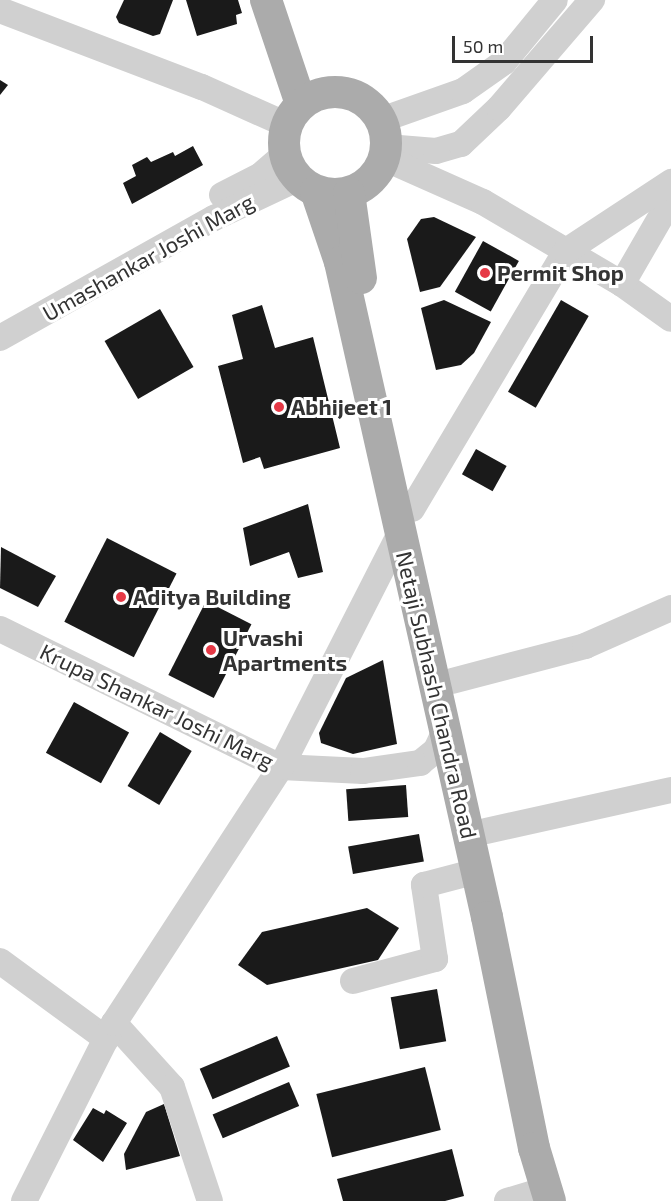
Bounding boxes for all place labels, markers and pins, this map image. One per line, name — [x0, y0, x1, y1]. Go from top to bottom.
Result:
place label: Permit Shop — [497, 260, 624, 286]
marker: Permit Shop — [478, 266, 492, 280]
place label: Abhijeet 1 — [291, 394, 392, 420]
marker: Abhijeet 1 — [272, 400, 286, 414]
place label: Aditya Building — [133, 584, 291, 610]
marker: Aditya Building — [114, 590, 128, 604]
place label: Urvashi Apartments — [223, 624, 347, 676]
marker: Urvashi Apartments — [204, 643, 218, 657]

